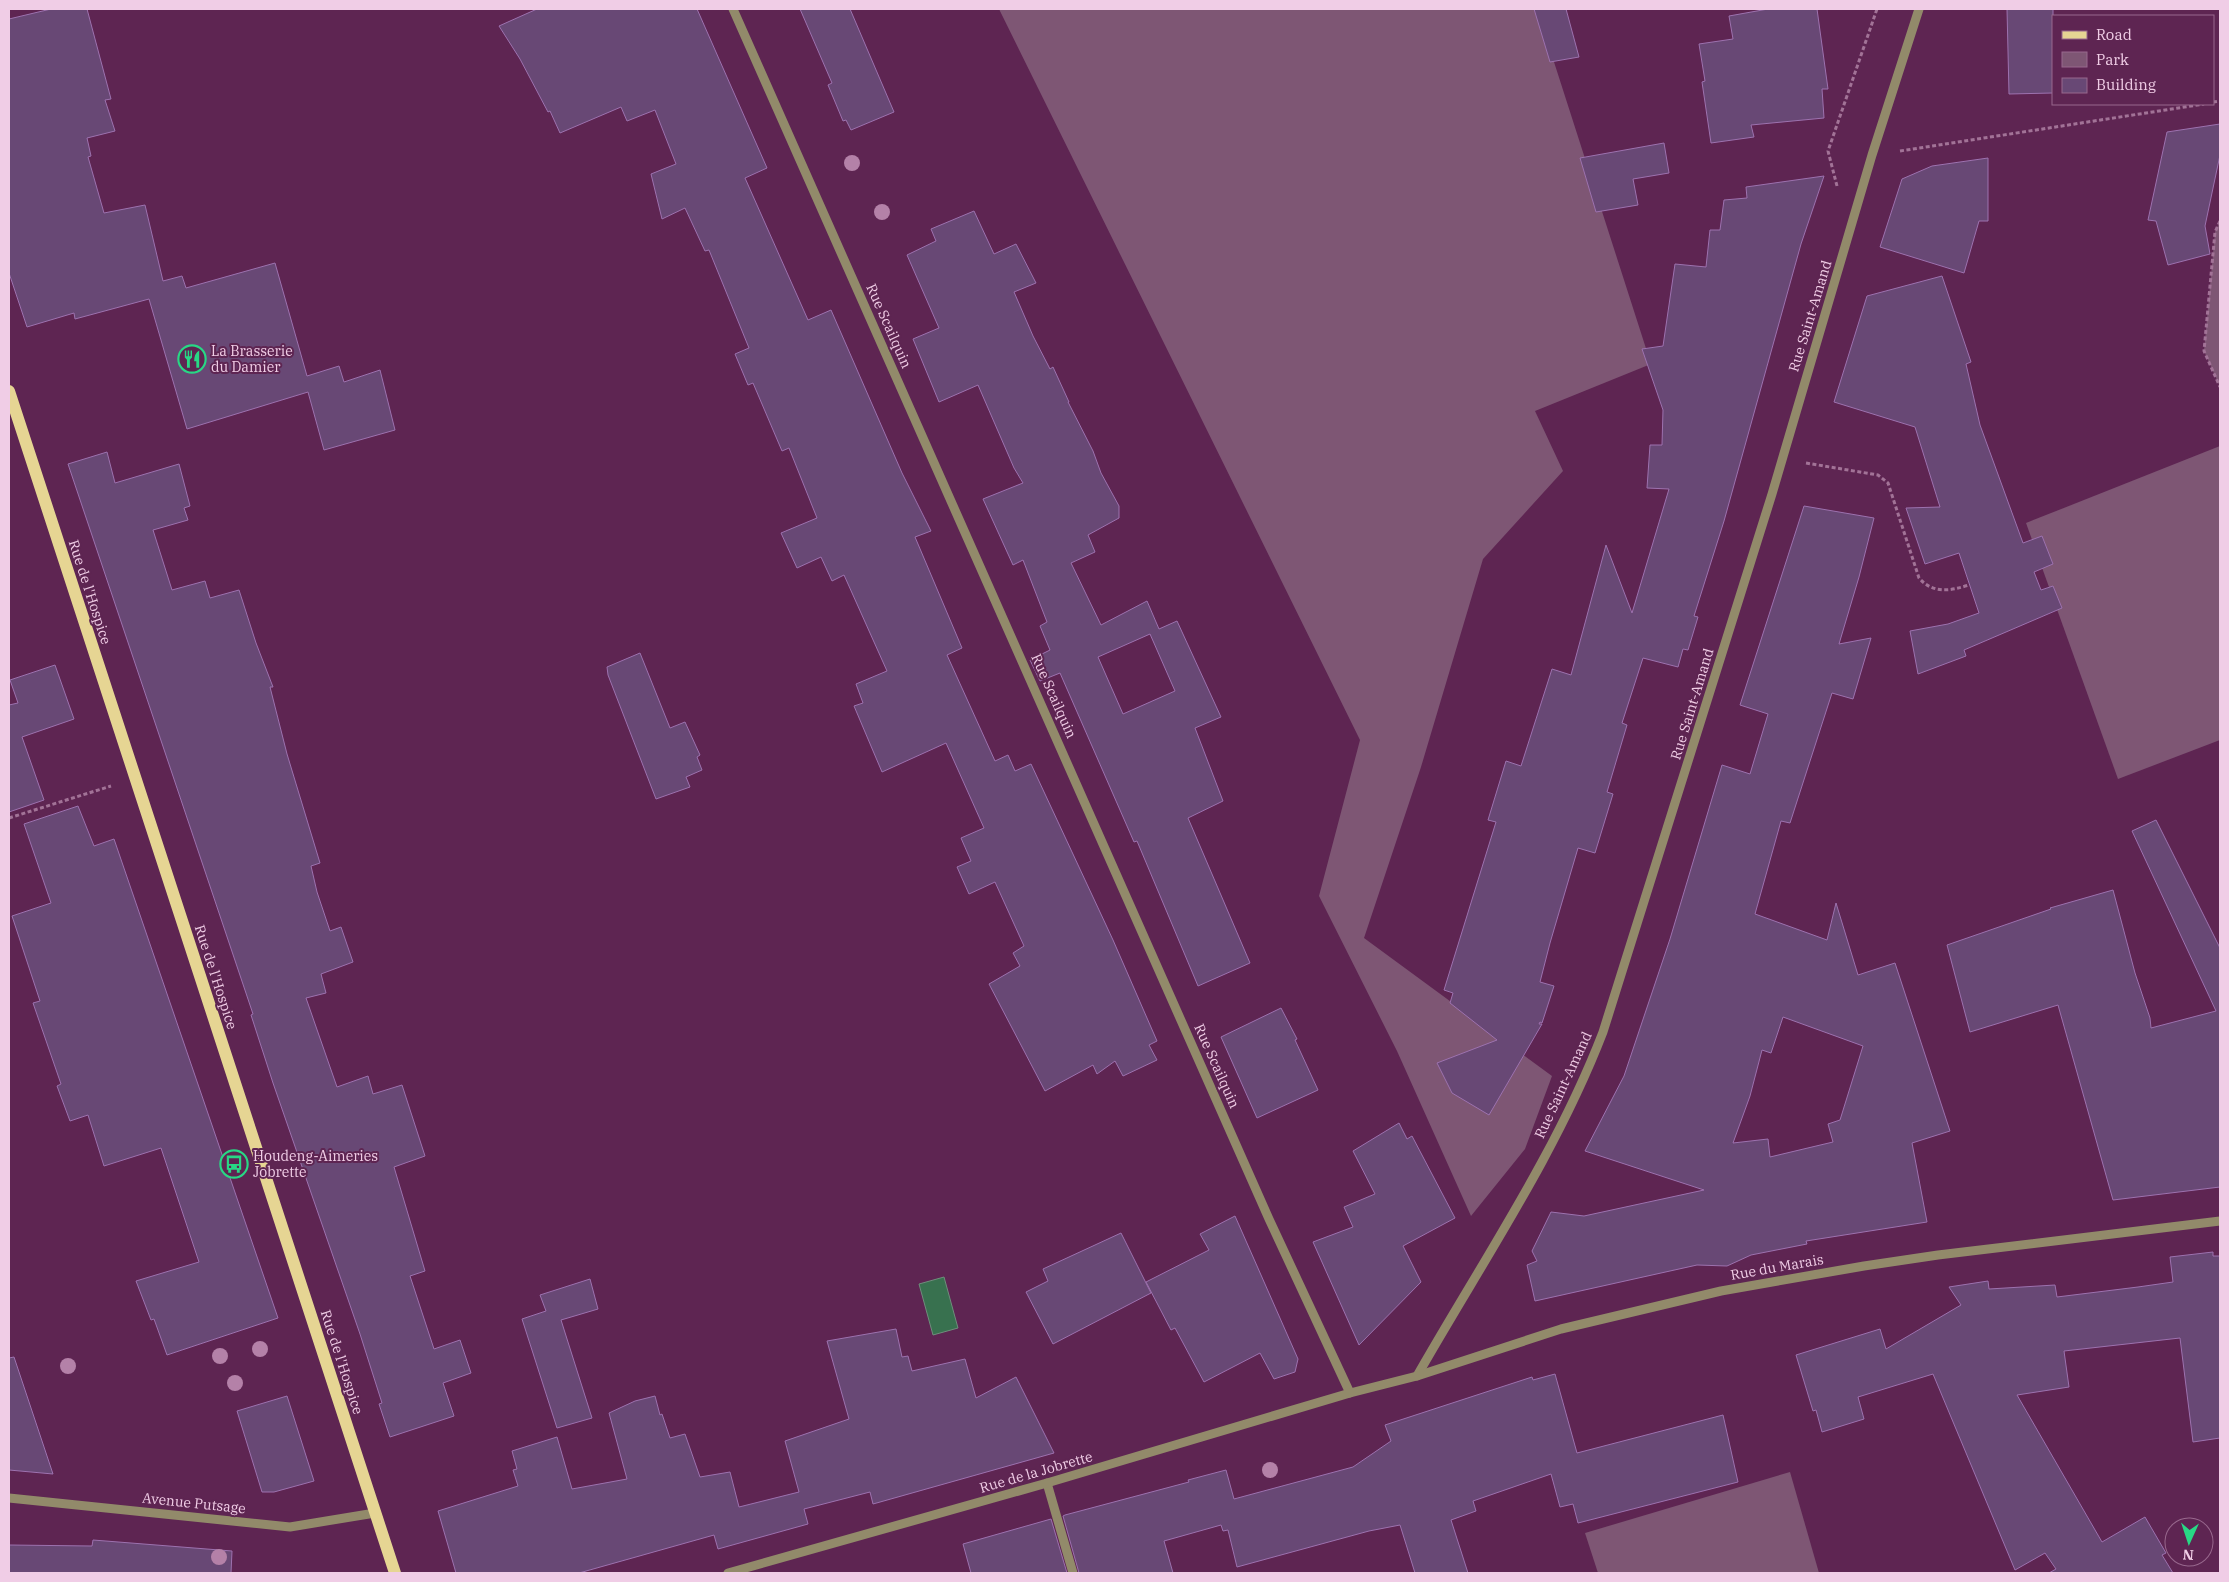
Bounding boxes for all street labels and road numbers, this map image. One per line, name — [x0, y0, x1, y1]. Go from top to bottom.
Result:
street label: Rue Saint-Amand — [1784, 258, 1836, 374]
street label: Rue Scailquin — [862, 281, 916, 371]
street label: Rue de l'Hospice — [65, 537, 115, 647]
street label: Rue Saint-Amand — [1666, 646, 1718, 762]
street label: Rue Scailquin — [1027, 651, 1081, 741]
street label: Rue de l'Hospice — [191, 922, 241, 1032]
street label: Rue Scailquin — [1190, 1021, 1244, 1111]
street label: Rue Saint-Amand — [1530, 1028, 1596, 1141]
street label: Rue du Marais — [1729, 1250, 1825, 1284]
street label: Rue de l'Hospice — [317, 1307, 367, 1417]
street label: Rue de la Jobrette — [977, 1447, 1095, 1497]
street label: Avenue Putsage — [141, 1489, 247, 1517]

